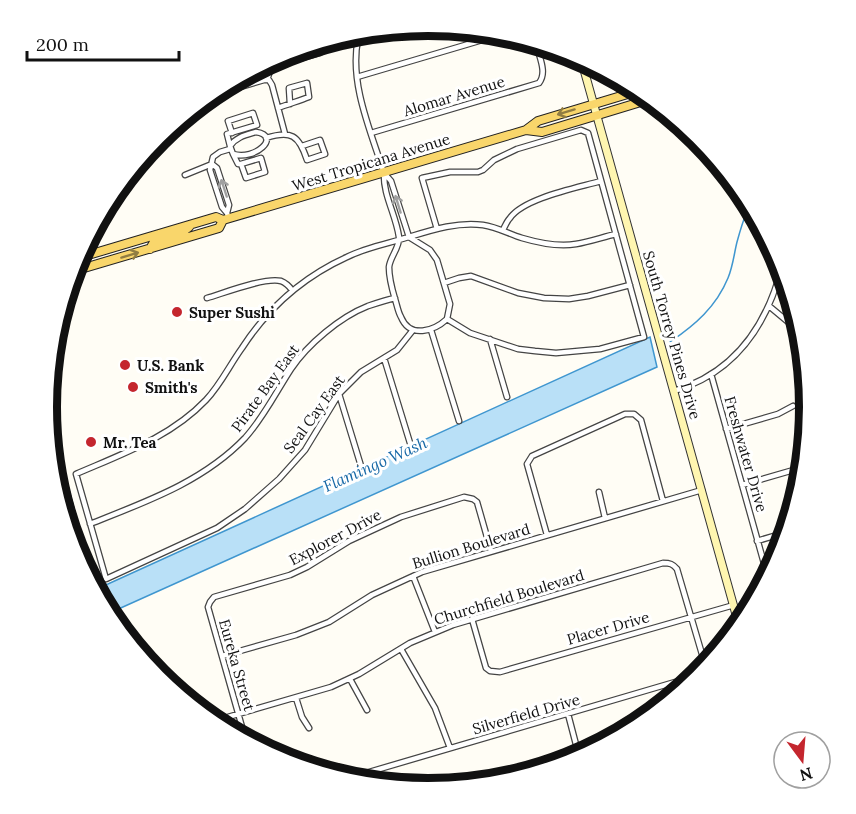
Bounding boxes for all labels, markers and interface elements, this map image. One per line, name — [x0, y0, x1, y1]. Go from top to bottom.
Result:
scale bar — [27, 24, 178, 62]
text: 200 m — [36, 33, 89, 56]
street label: Alomar Avenue — [400, 72, 507, 121]
one-way arrow — [557, 107, 576, 118]
street label: West Tropicana Avenue — [290, 129, 452, 195]
one-way arrow — [217, 179, 228, 198]
one-way arrow — [392, 195, 403, 214]
one-way arrow — [120, 249, 139, 260]
street label: South Torrey Pines Drive — [639, 249, 705, 421]
place label: Super Sushi — [189, 303, 275, 322]
marker: Super Sushi — [170, 305, 184, 319]
street label: Pirate Bay East — [227, 340, 303, 436]
place label: U.S. Bank — [137, 356, 204, 375]
marker: U.S. Bank — [118, 358, 132, 372]
street label: Seal Cay East — [279, 371, 349, 457]
place label: Smith's — [145, 378, 198, 397]
marker: Smith's — [126, 380, 140, 394]
street label: Freshwater Drive — [720, 394, 772, 514]
water label: Flamingo Wash — [320, 432, 430, 496]
place label: Mr. Tea — [103, 433, 156, 452]
marker: Mr. Tea — [84, 435, 98, 449]
street label: Explorer Drive — [286, 505, 384, 569]
street label: Bullion Boulevard — [410, 519, 532, 573]
street label: Churchfield Boulevard — [432, 565, 586, 629]
street label: Placer Drive — [565, 607, 651, 649]
street label: Eureka Street — [215, 617, 259, 713]
street label: Silverfield Drive — [470, 690, 582, 738]
north arrow — [772, 730, 832, 790]
text: N — [797, 763, 815, 786]

